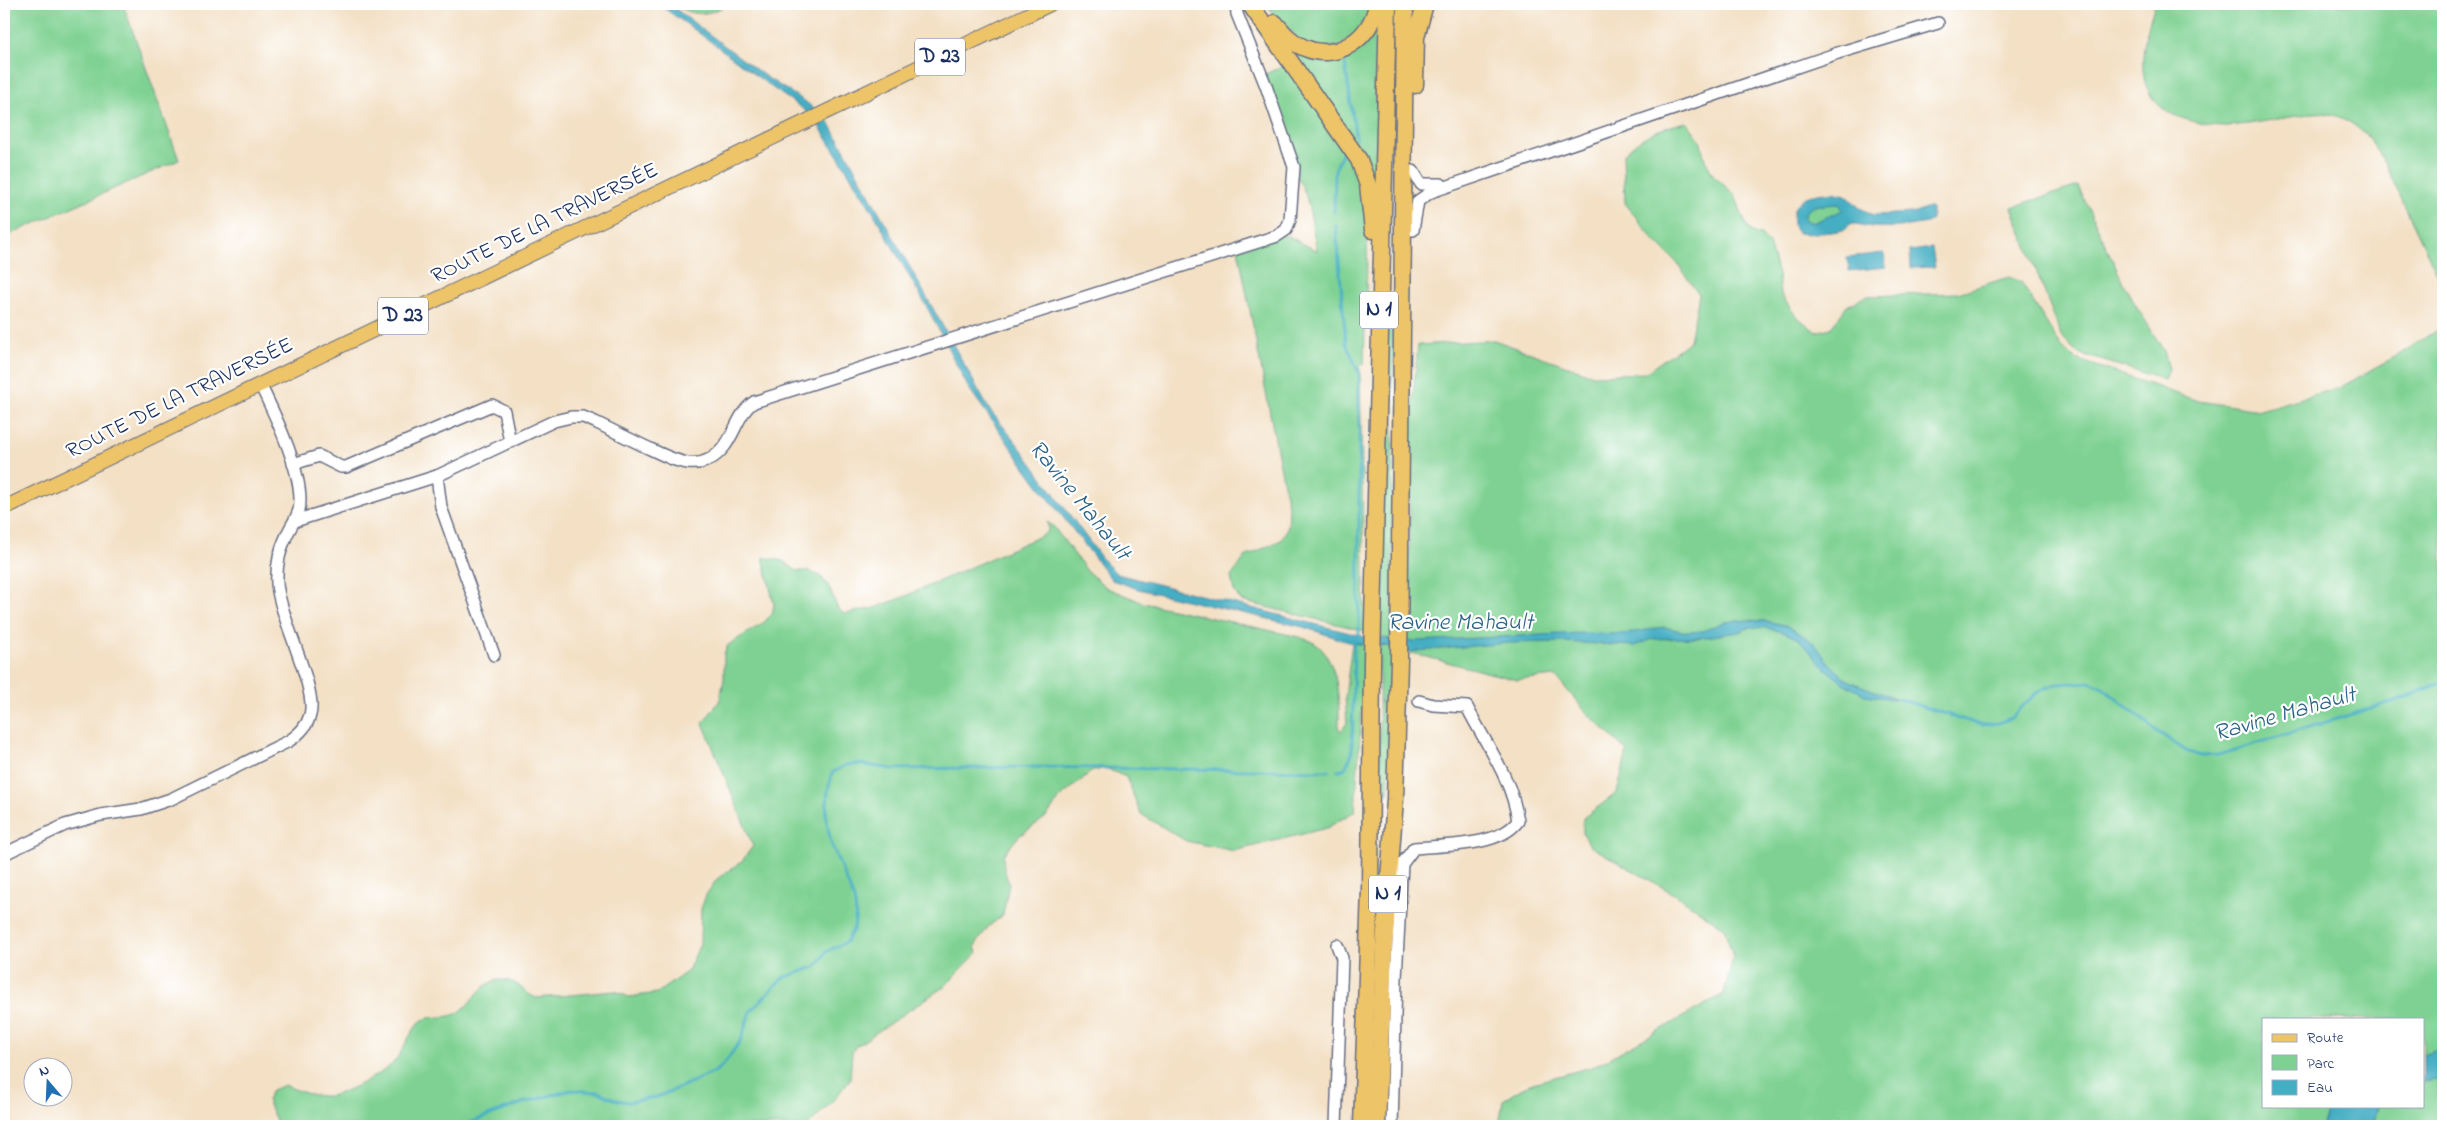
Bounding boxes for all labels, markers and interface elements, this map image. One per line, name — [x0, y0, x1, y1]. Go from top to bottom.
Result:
road number: D 23 — [915, 38, 965, 76]
street label: ROUTE DE LA TRAVERSÉE — [426, 155, 664, 293]
road number: N 1 — [1360, 292, 1398, 328]
road number: D 23 — [378, 298, 428, 334]
street label: ROUTE DE LA TRAVERSÉE — [61, 330, 299, 468]
water label: Ravine Mahault — [1019, 433, 1140, 570]
water label: Ravine Mahault — [1387, 606, 1535, 641]
water label: Ravine Mahault — [2210, 678, 2362, 752]
road number: N 1 — [1369, 876, 1407, 912]
legend — [2262, 1018, 2424, 1108]
text: Route — [2307, 1027, 2344, 1049]
text: Parc — [2307, 1053, 2335, 1075]
north arrow — [22, 1058, 72, 1108]
text: N — [36, 1060, 52, 1083]
text: Eau — [2307, 1077, 2333, 1099]

